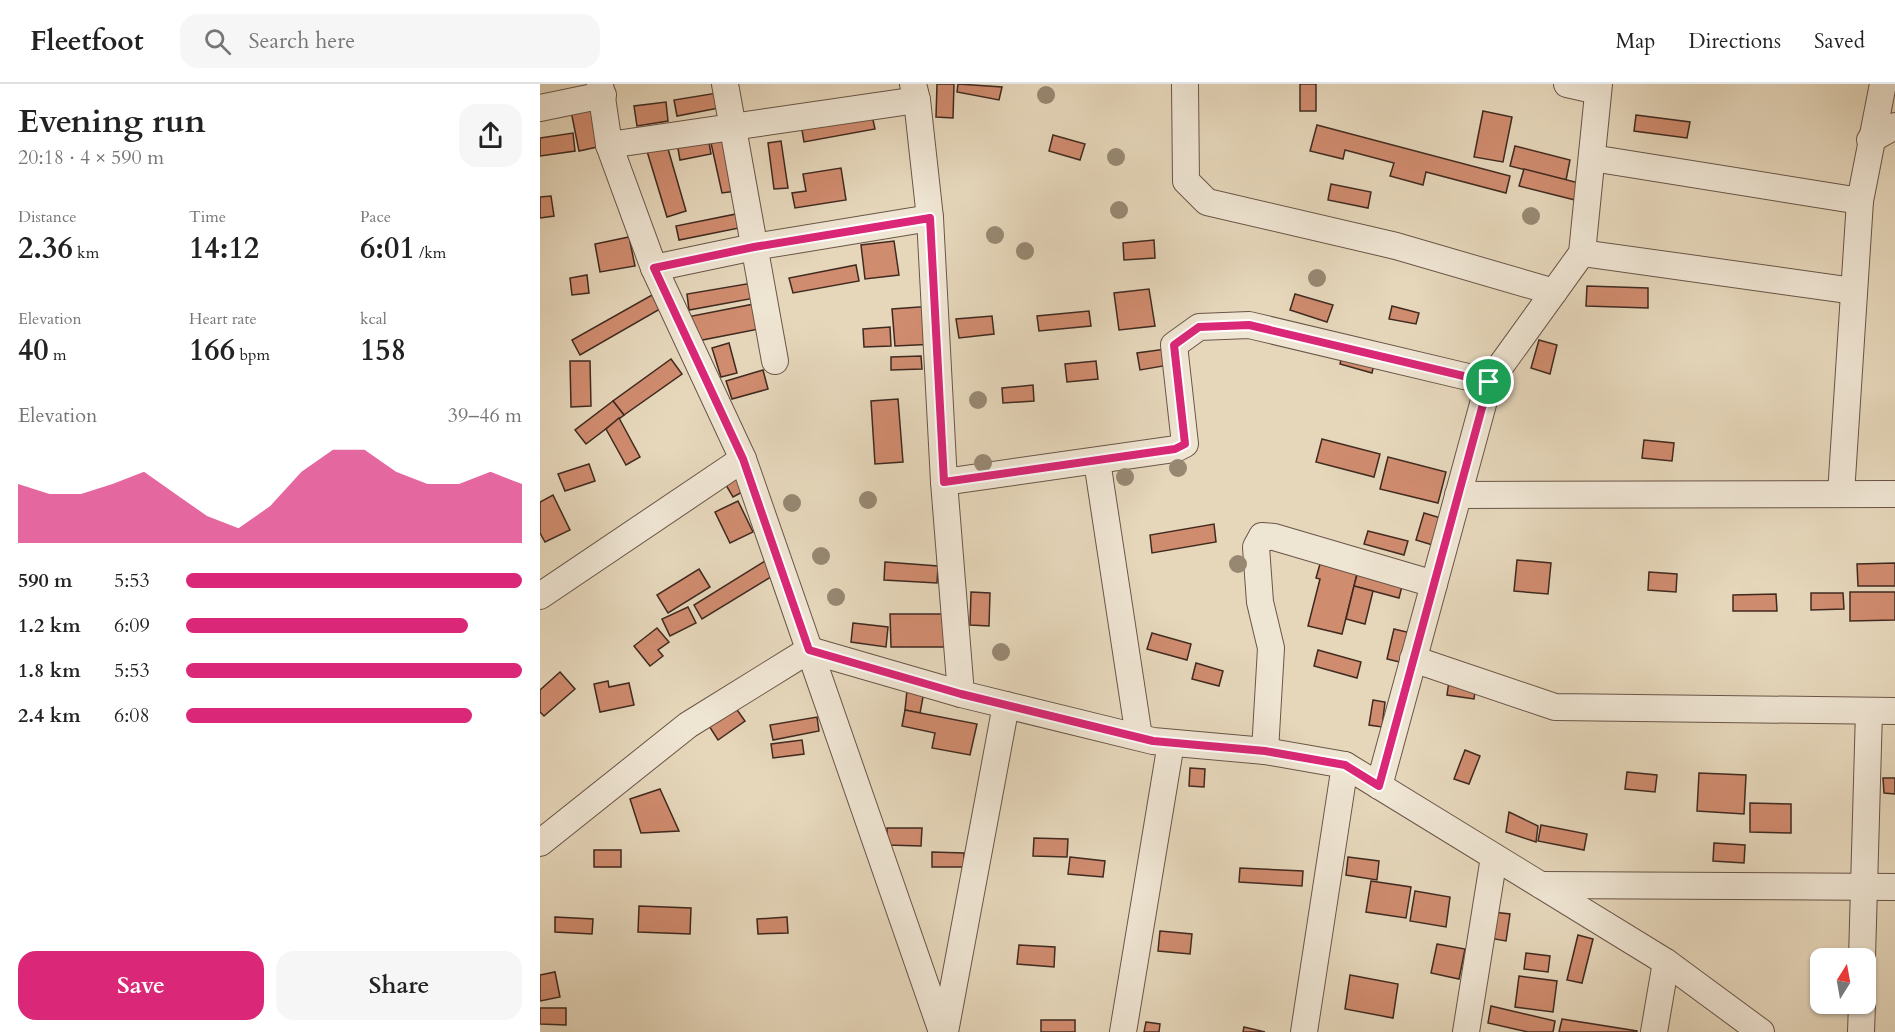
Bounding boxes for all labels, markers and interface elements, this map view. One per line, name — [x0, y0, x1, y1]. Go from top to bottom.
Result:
search box — [180, 14, 600, 68]
text: Fleetfoot — [30, 22, 144, 60]
icon: search — [201, 25, 234, 58]
text: Search here — [249, 26, 355, 56]
text: Map — [1615, 27, 1655, 56]
text: Directions — [1688, 27, 1781, 56]
text: Saved — [1814, 27, 1865, 56]
text: Evening run — [18, 99, 206, 144]
button: share — [459, 104, 522, 167]
text: 20:18 · 4 × 590 m — [18, 144, 164, 171]
text: Distance — [18, 206, 76, 228]
text: Time — [189, 206, 226, 228]
text: Pace — [360, 206, 391, 228]
text: 2.36 — [18, 228, 73, 269]
text: 14:12 — [189, 228, 259, 269]
text: 6:01 — [360, 228, 415, 269]
text: km — [73, 242, 99, 264]
text: /km — [415, 242, 446, 264]
text: Elevation — [18, 308, 82, 330]
text: Heart rate — [189, 308, 257, 330]
text: kcal — [360, 308, 387, 330]
text: 40 — [18, 330, 49, 371]
text: 166 — [189, 330, 235, 371]
text: 158 — [360, 330, 406, 371]
text: m — [49, 344, 67, 366]
text: bpm — [235, 344, 270, 366]
pin — [1463, 356, 1514, 407]
icon: arrive — [1472, 365, 1505, 398]
text: Elevation — [18, 402, 97, 429]
text: 39–46 m — [448, 402, 522, 429]
text: 590 m — [18, 567, 73, 594]
text: 5:53 — [114, 567, 150, 594]
text: 1.2 km — [18, 612, 81, 639]
text: 6:09 — [114, 612, 150, 639]
text: 1.8 km — [18, 657, 81, 684]
text: 5:53 — [114, 657, 150, 684]
text: 2.4 km — [18, 702, 81, 729]
text: 6:08 — [114, 702, 150, 729]
north arrow — [1810, 948, 1876, 1014]
map controls — [1810, 948, 1876, 1014]
button: Save — [18, 951, 264, 1020]
button: Share — [276, 951, 522, 1020]

